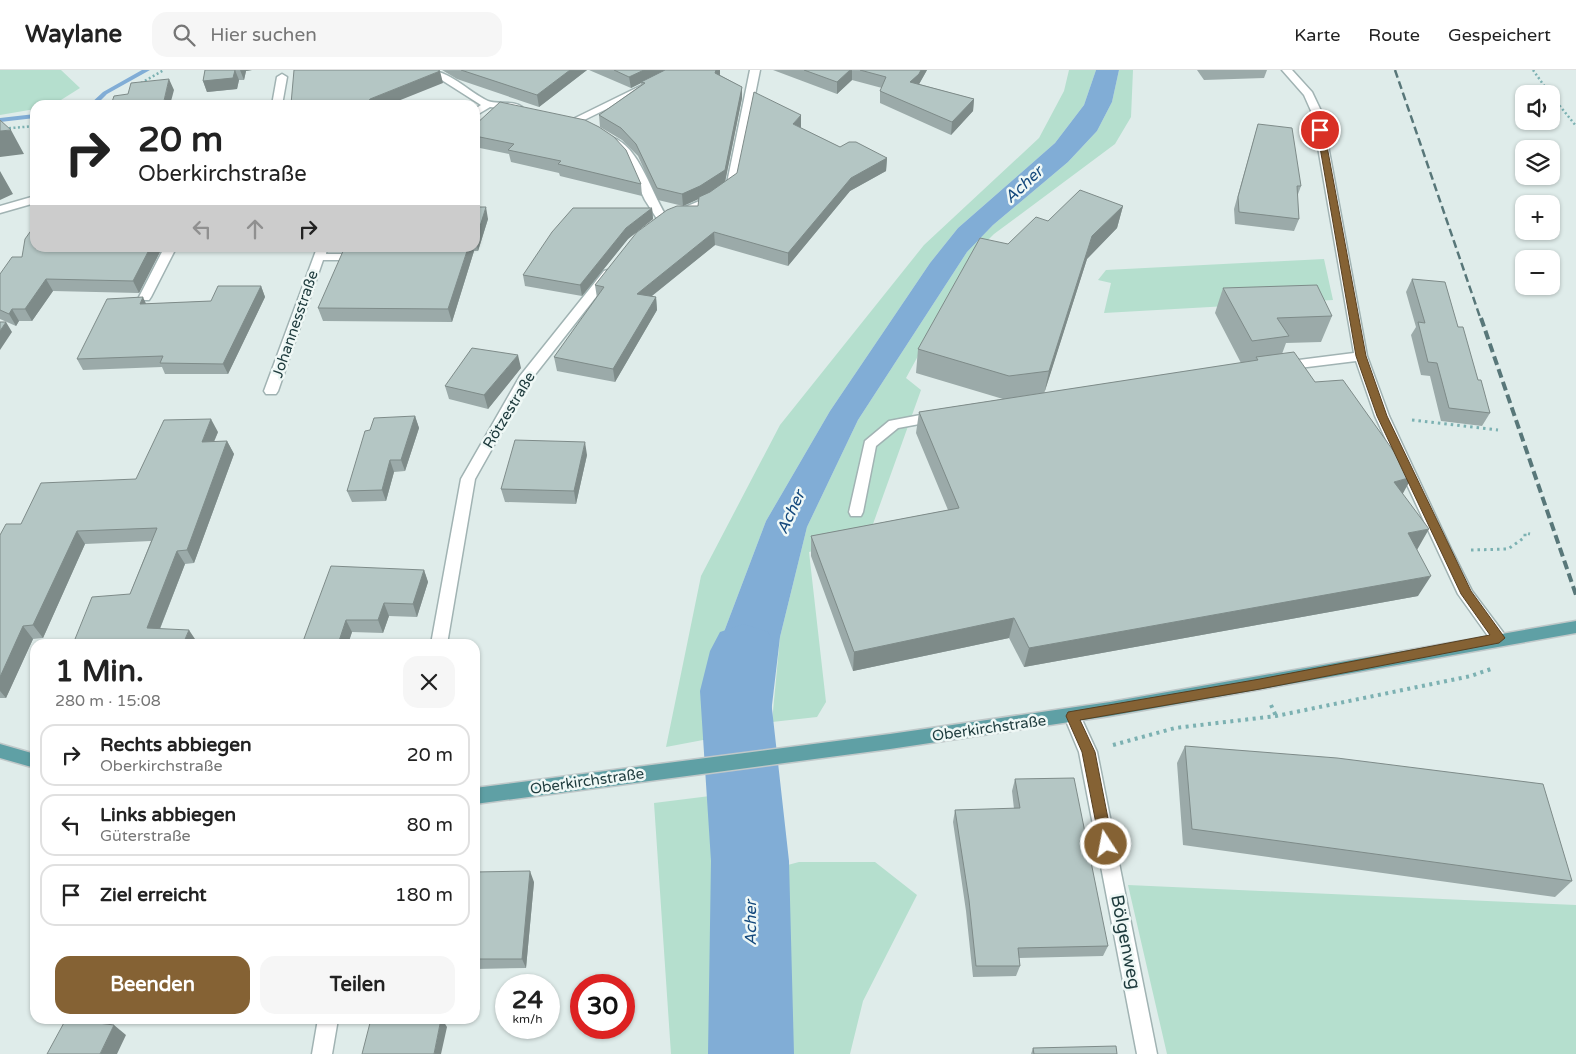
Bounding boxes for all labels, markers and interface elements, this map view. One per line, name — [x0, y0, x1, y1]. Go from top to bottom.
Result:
search box — [152, 12, 502, 57]
text: Waylane — [25, 20, 122, 49]
icon: search — [170, 21, 198, 49]
text: Hier suchen — [210, 24, 317, 46]
text: Karte — [1294, 24, 1340, 46]
text: Route — [1368, 24, 1420, 46]
text: Gespeichert — [1448, 24, 1551, 46]
map controls — [1515, 85, 1560, 295]
button: sound — [1515, 85, 1560, 130]
pin — [1299, 109, 1341, 151]
icon: arrive — [1306, 116, 1334, 144]
text: 20 m — [138, 119, 223, 161]
icon: right — [55, 120, 120, 185]
button: layers — [1515, 140, 1560, 185]
text: Oberkirchstraße — [138, 161, 307, 187]
water label: Acher — [1000, 161, 1048, 207]
button: + — [1515, 195, 1560, 240]
icon: left — [188, 215, 216, 243]
icon: ahead — [241, 215, 269, 243]
icon: right — [294, 215, 322, 243]
button: − — [1515, 250, 1560, 295]
street label: Johannesstraße — [268, 268, 322, 380]
street label: Rötzestraße — [479, 368, 539, 452]
water label: Acher — [772, 486, 810, 537]
text: 1 Min. — [55, 653, 144, 690]
button: close — [403, 656, 455, 708]
text: 280 m · 15:08 — [55, 691, 161, 711]
street label: Oberkirchstraße — [931, 711, 1047, 745]
text: Rechts abbiegen — [100, 734, 252, 756]
icon: right — [57, 741, 85, 769]
text: 20 m — [407, 744, 453, 766]
text: Oberkirchstraße — [100, 756, 223, 776]
street label: Oberkirchstraße — [529, 764, 645, 798]
text: Links abbiegen — [100, 804, 236, 826]
icon: left — [57, 811, 85, 839]
text: 80 m — [407, 814, 453, 836]
position arrow — [1079, 817, 1131, 869]
text: Güterstraße — [100, 826, 191, 846]
icon: arrive — [57, 881, 85, 909]
text: Ziel erreicht — [100, 884, 207, 906]
text: 180 m — [395, 884, 453, 906]
street label: Bölgenweg — [1106, 893, 1146, 991]
water label: Acher — [741, 899, 761, 946]
button: Beenden — [55, 956, 250, 1014]
button: Teilen — [260, 956, 455, 1014]
speed limit sign: 30 — [570, 974, 635, 1039]
text: 24 — [512, 985, 543, 1015]
text: km/h — [512, 1012, 543, 1026]

